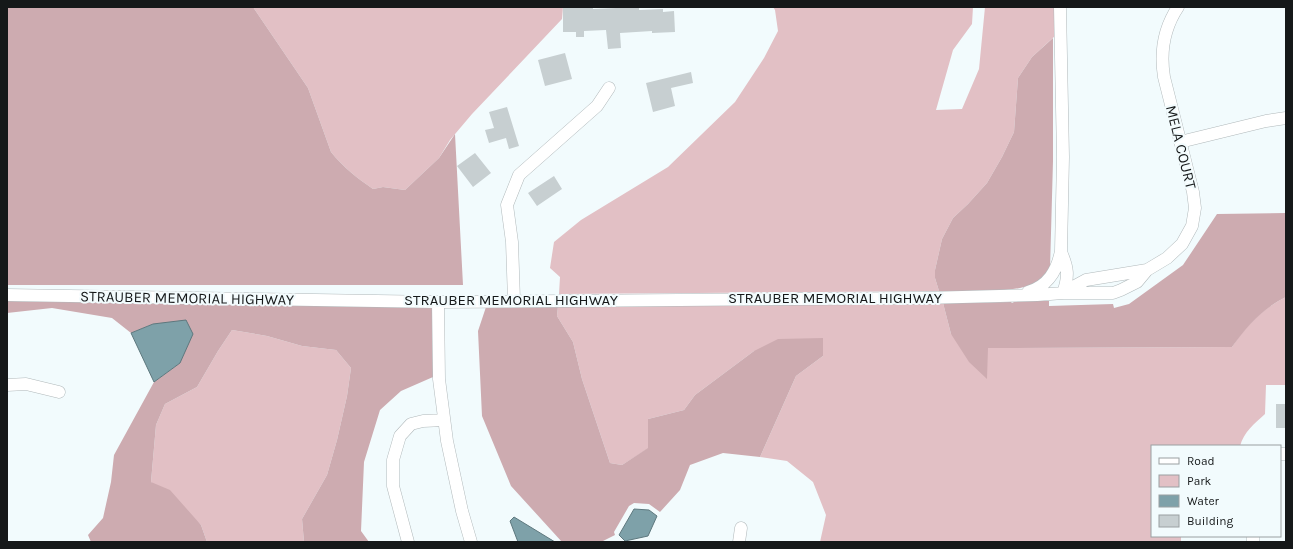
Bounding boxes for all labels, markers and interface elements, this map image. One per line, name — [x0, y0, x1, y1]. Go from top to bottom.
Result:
street label: MELA COURT — [1162, 103, 1200, 191]
street label: STRAUBER MEMORIAL HIGHWAY — [80, 287, 295, 309]
street label: STRAUBER MEMORIAL HIGHWAY — [728, 289, 943, 307]
street label: STRAUBER MEMORIAL HIGHWAY — [404, 291, 619, 309]
legend — [1151, 445, 1281, 537]
text: Road — [1187, 454, 1215, 468]
text: Park — [1187, 474, 1212, 488]
text: Water — [1187, 494, 1220, 508]
text: Building — [1187, 514, 1234, 528]

